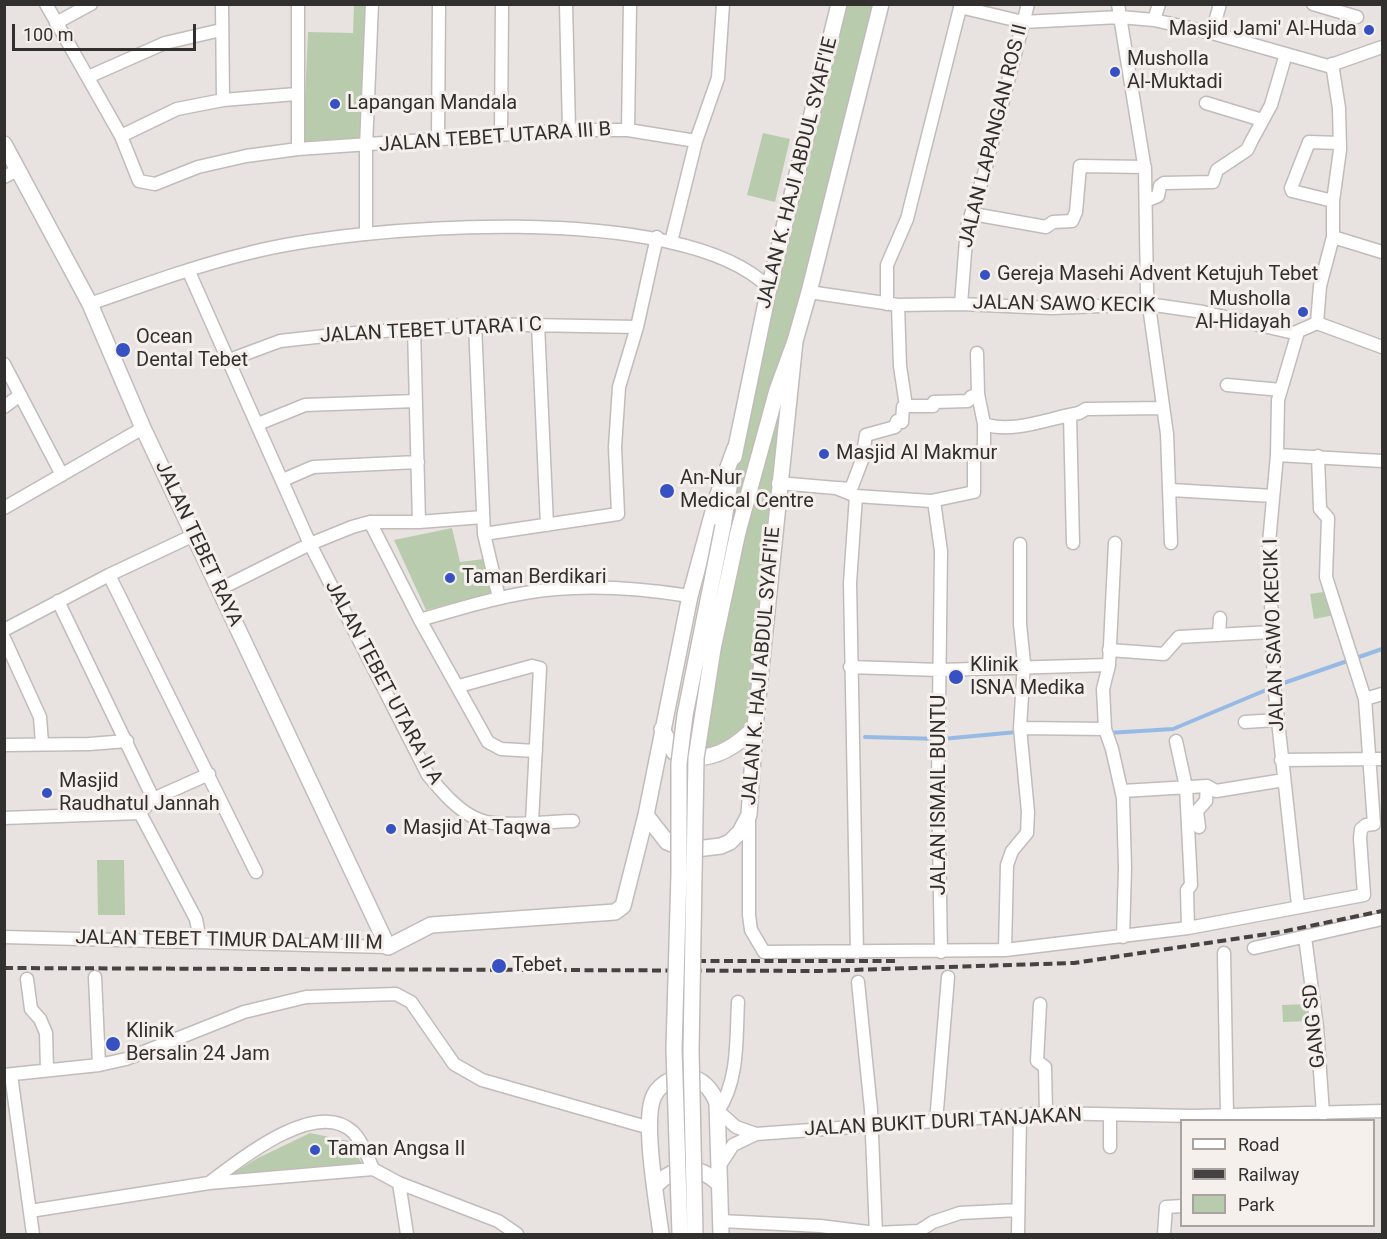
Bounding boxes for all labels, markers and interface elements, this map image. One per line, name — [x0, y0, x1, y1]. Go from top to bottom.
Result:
scale bar — [15, 12, 200, 50]
place label: Masjid Jami' Al-Huda — [1169, 18, 1357, 42]
street label: JALAN LAPANGAN ROS II — [955, 22, 1033, 250]
marker: Masjid Jami' Al-Huda — [1362, 23, 1376, 37]
text: 100 m — [23, 24, 74, 45]
street label: JALAN K. HAJI ABDUL SYAFI'IE — [753, 35, 843, 311]
place label: Musholla Al-Muktadi — [1127, 48, 1223, 95]
marker: Musholla Al-Muktadi — [1108, 65, 1122, 79]
place label: Lapangan Mandala — [347, 92, 517, 116]
marker: Lapangan Mandala — [328, 97, 342, 111]
street label: JALAN TEBET UTARA III B — [378, 118, 612, 158]
place label: Gereja Masehi Advent Ketujuh Tebet — [997, 263, 1318, 287]
marker: Gereja Masehi Advent Ketujuh Tebet — [978, 268, 992, 282]
place label: Musholla Al-Hidayah — [1195, 288, 1291, 335]
street label: JALAN SAWO KECIK — [972, 291, 1156, 319]
marker: Musholla Al-Hidayah — [1296, 305, 1310, 319]
street label: JALAN TEBET UTARA I C — [319, 313, 543, 349]
place label: Ocean Dental Tebet — [136, 326, 248, 373]
marker: Ocean Dental Tebet — [114, 341, 132, 359]
place label: Masjid Al Makmur — [836, 442, 997, 466]
marker: Masjid Al Makmur — [817, 447, 831, 461]
street label: JALAN TEBET RAYA — [149, 457, 247, 631]
place label: An-Nur Medical Centre — [680, 467, 814, 514]
marker: An-Nur Medical Centre — [658, 482, 676, 500]
street label: JALAN K. HAJI ABDUL SYAFI'IE — [738, 526, 786, 806]
street label: JALAN SAWO KECIK I — [1260, 538, 1290, 732]
place label: Taman Berdikari — [462, 566, 607, 590]
marker: Taman Berdikari — [443, 571, 457, 585]
street label: JALAN TEBET UTARA II A — [319, 577, 447, 789]
place label: Klinik ISNA Medika — [970, 654, 1085, 701]
marker: Klinik ISNA Medika — [947, 668, 965, 686]
street label: JALAN ISMAIL BUNTU — [928, 695, 952, 895]
place label: Masjid Raudhatul Jannah — [59, 770, 220, 817]
marker: Masjid Raudhatul Jannah — [40, 786, 54, 800]
place label: Masjid At Taqwa — [403, 817, 551, 841]
marker: Masjid At Taqwa — [384, 822, 398, 836]
street label: JALAN TEBET TIMUR DALAM III M — [75, 926, 383, 956]
place label: Tebet — [512, 954, 562, 978]
marker: Tebet — [490, 957, 508, 975]
street label: GANG SD — [1299, 983, 1331, 1069]
place label: Klinik Bersalin 24 Jam — [126, 1020, 270, 1067]
marker: Klinik Bersalin 24 Jam — [104, 1035, 122, 1053]
street label: JALAN BUKIT DURI TANJAKAN — [803, 1104, 1083, 1142]
legend — [1180, 1119, 1375, 1227]
text: Road — [1238, 1134, 1279, 1155]
place label: Taman Angsa II — [327, 1138, 465, 1162]
marker: Taman Angsa II — [308, 1143, 322, 1157]
text: Railway — [1238, 1164, 1299, 1185]
text: Park — [1238, 1194, 1274, 1215]

